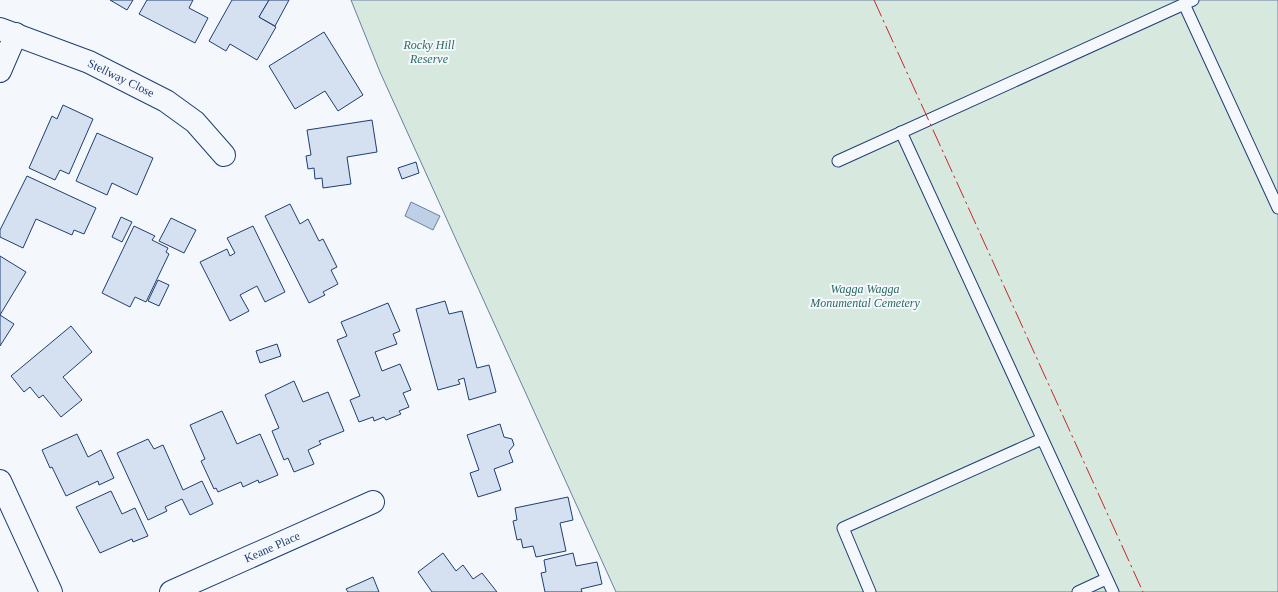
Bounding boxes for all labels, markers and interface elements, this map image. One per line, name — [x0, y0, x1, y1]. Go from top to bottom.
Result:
park label: Rocky Hill Reserve — [403, 38, 455, 66]
street label: Stellway Close — [85, 56, 157, 100]
park label: Wagga Wagga Monumental Cemetery — [809, 282, 920, 310]
street label: Keane Place — [242, 528, 302, 566]

